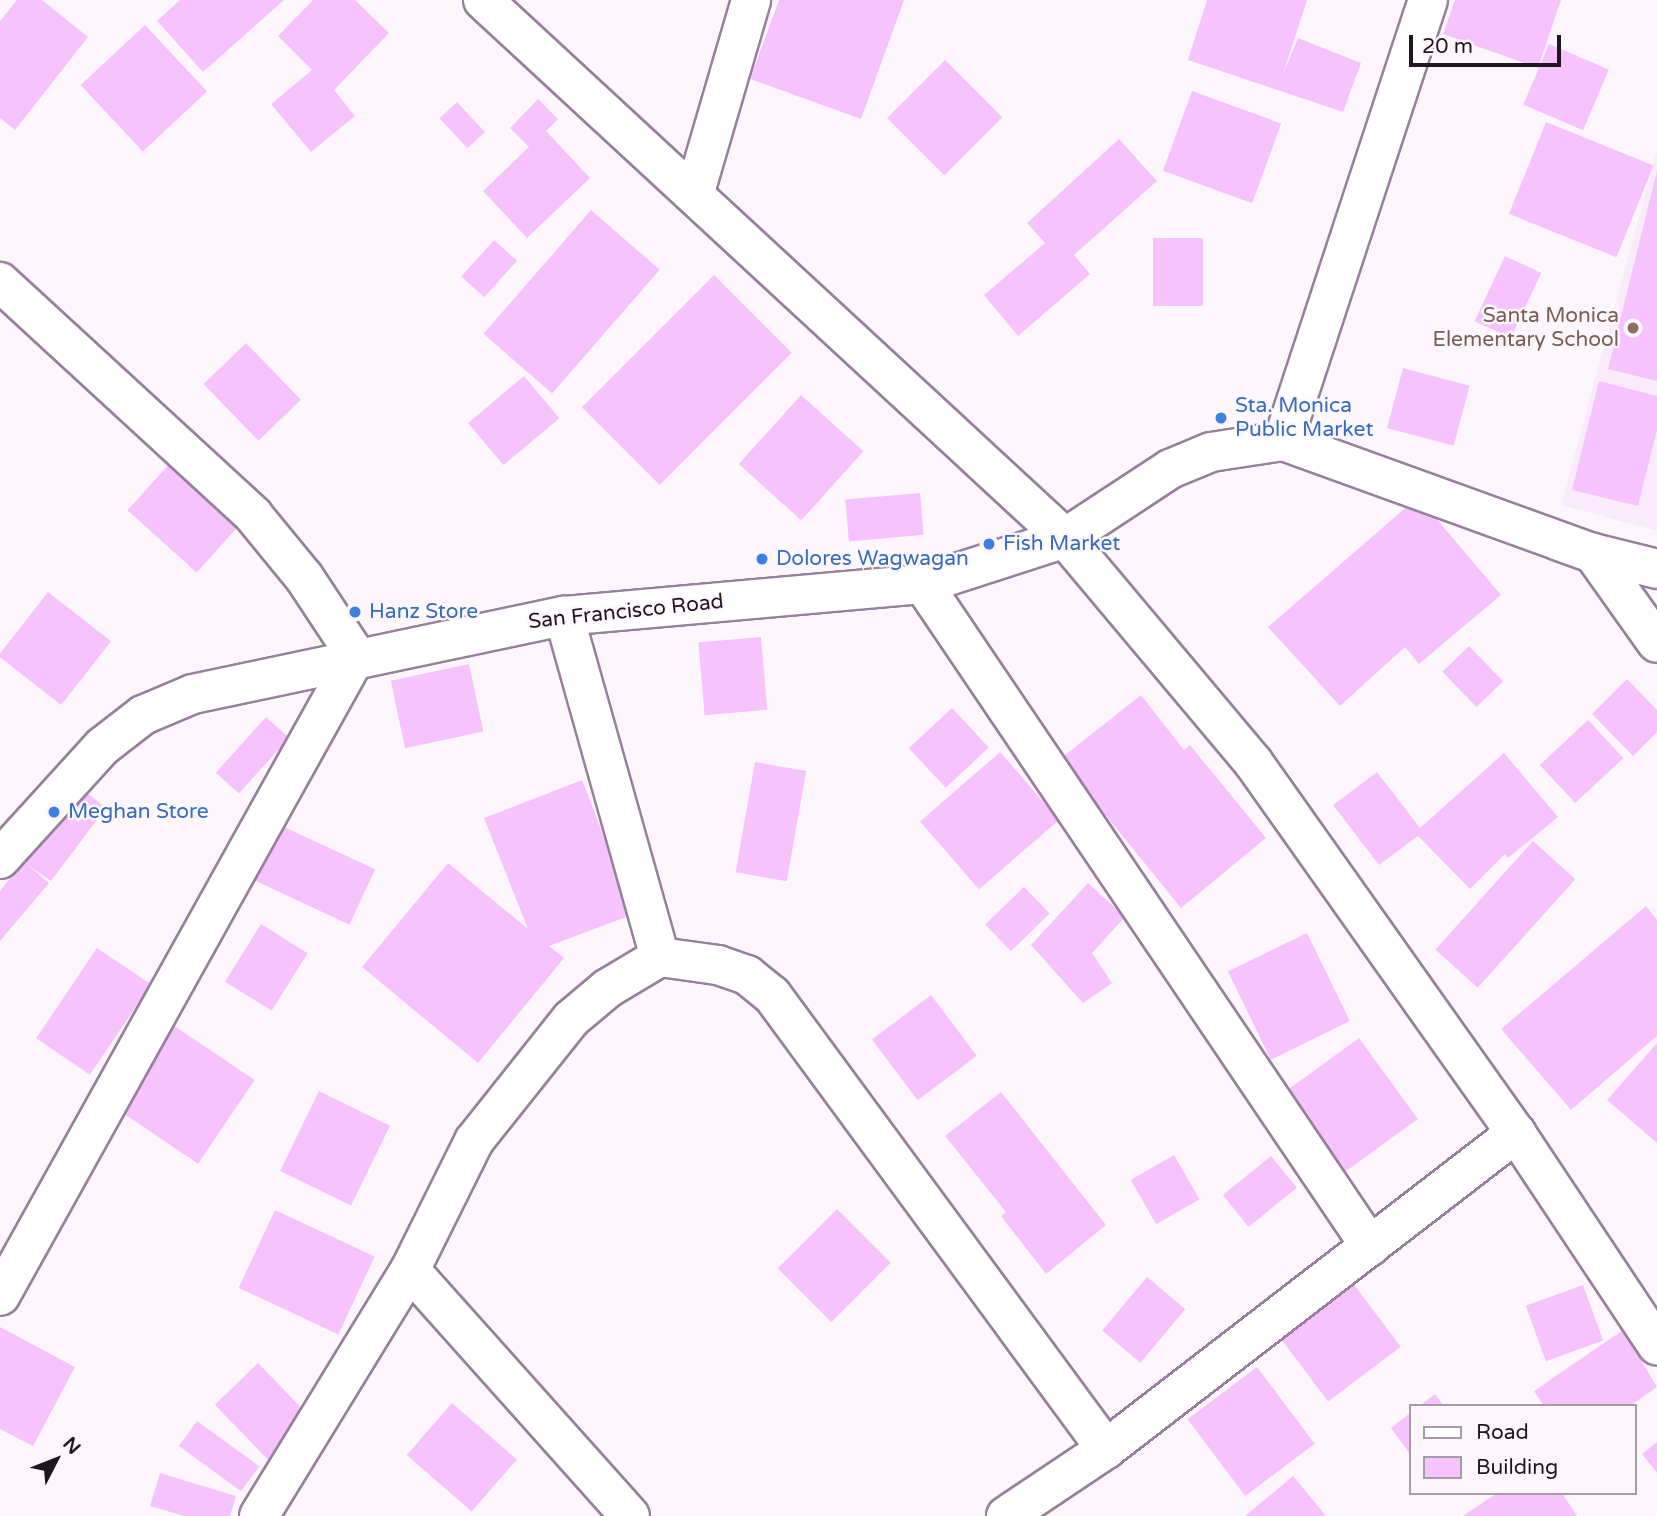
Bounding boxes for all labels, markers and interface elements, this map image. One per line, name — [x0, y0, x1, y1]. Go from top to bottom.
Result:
scale bar — [1412, 21, 1564, 65]
text: 20 m — [1422, 34, 1473, 59]
place label: Santa Monica Elementary School — [1432, 303, 1619, 353]
marker: Santa Monica Elementary School — [1625, 320, 1641, 336]
place label: Sta. Monica Public Market — [1235, 393, 1373, 443]
marker: Sta. Monica Public Market — [1213, 410, 1229, 426]
place label: Fish Market — [1003, 531, 1120, 557]
marker: Fish Market — [981, 536, 997, 552]
place label: Dolores Wagwagan — [776, 546, 969, 572]
marker: Dolores Wagwagan — [754, 551, 770, 567]
street label: San Francisco Road — [527, 589, 725, 635]
place label: Hanz Store — [369, 599, 478, 625]
marker: Hanz Store — [347, 604, 363, 620]
place label: Meghan Store — [68, 799, 209, 825]
marker: Meghan Store — [46, 804, 62, 820]
legend — [1408, 1404, 1636, 1495]
text: Road — [1476, 1420, 1529, 1445]
north arrow — [21, 1425, 91, 1495]
text: N — [58, 1433, 85, 1459]
text: Building — [1476, 1455, 1558, 1480]

